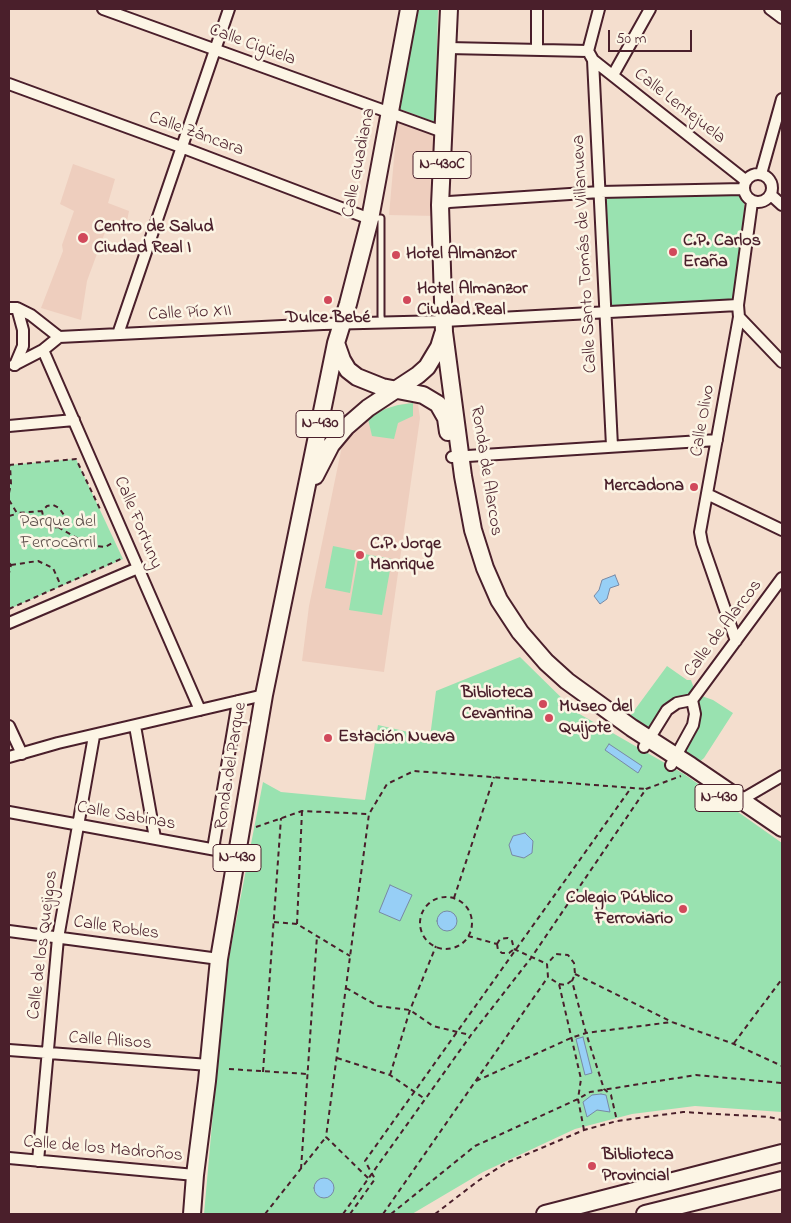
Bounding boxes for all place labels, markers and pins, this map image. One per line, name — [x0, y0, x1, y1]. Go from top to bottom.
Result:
place label: Centro de Salud Ciudad Real I — [94, 217, 214, 260]
marker: Centro de Salud Ciudad Real I — [76, 231, 90, 245]
place label: C.P. Carlos Eraña — [683, 231, 761, 274]
place label: Hotel Almanzor — [406, 244, 517, 266]
marker: C.P. Carlos Eraña — [667, 246, 679, 258]
marker: Hotel Almanzor — [390, 249, 402, 261]
place label: Hotel Almanzor Ciudad Real — [417, 279, 528, 322]
marker: Dulce Bebé — [322, 294, 334, 306]
marker: Hotel Almanzor Ciudad Real — [401, 294, 413, 306]
place label: Dulce Bebé — [286, 308, 370, 330]
place label: Mercadona — [604, 476, 684, 498]
marker: Mercadona — [688, 481, 700, 493]
place label: C.P. Jorge Manrique — [370, 534, 441, 576]
marker: C.P. Jorge Manrique — [354, 549, 366, 561]
place label: Biblioteca Cevantina — [461, 683, 533, 726]
place label: Museo del Quijote — [559, 697, 632, 740]
marker: Biblioteca Cevantina — [537, 698, 549, 710]
marker: Museo del Quijote — [543, 712, 555, 724]
place label: Estación Nueva — [338, 727, 455, 749]
marker: Estación Nueva — [322, 732, 334, 744]
place label: Colegio Público Ferroviario — [566, 888, 673, 931]
marker: Colegio Público Ferroviario — [677, 903, 689, 915]
place label: Biblioteca Provincial — [602, 1145, 674, 1188]
marker: Biblioteca Provincial — [586, 1160, 598, 1172]

